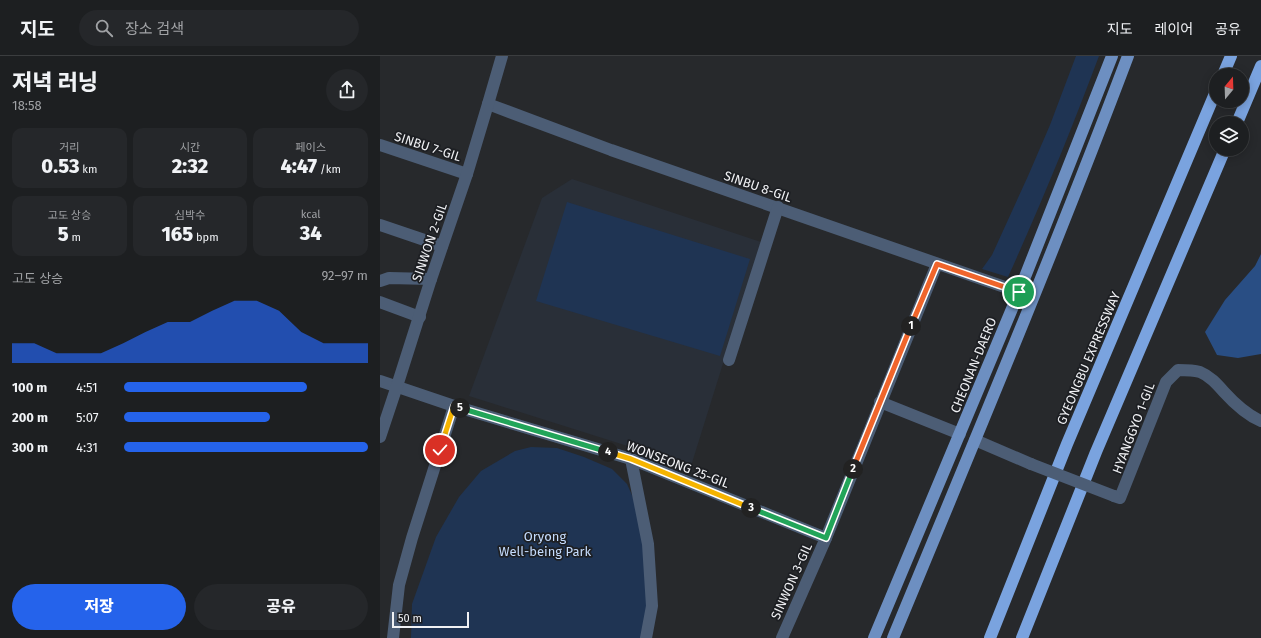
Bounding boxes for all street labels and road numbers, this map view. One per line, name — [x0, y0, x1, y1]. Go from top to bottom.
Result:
street label: SINBU 7-GIL — [393, 129, 464, 164]
street label: SINBU 8-GIL — [722, 168, 794, 205]
street label: SINWON 2-GIL — [409, 200, 450, 283]
street label: GYEONGBU EXPRESSWAY — [1054, 289, 1124, 427]
street label: CHEONAN-DAERO — [947, 315, 999, 415]
street label: HYANGGYO 1-GIL — [1109, 380, 1158, 476]
street label: WONSEONG 25-GIL — [624, 438, 732, 491]
street label: SINWON 3-GIL — [768, 540, 815, 622]

